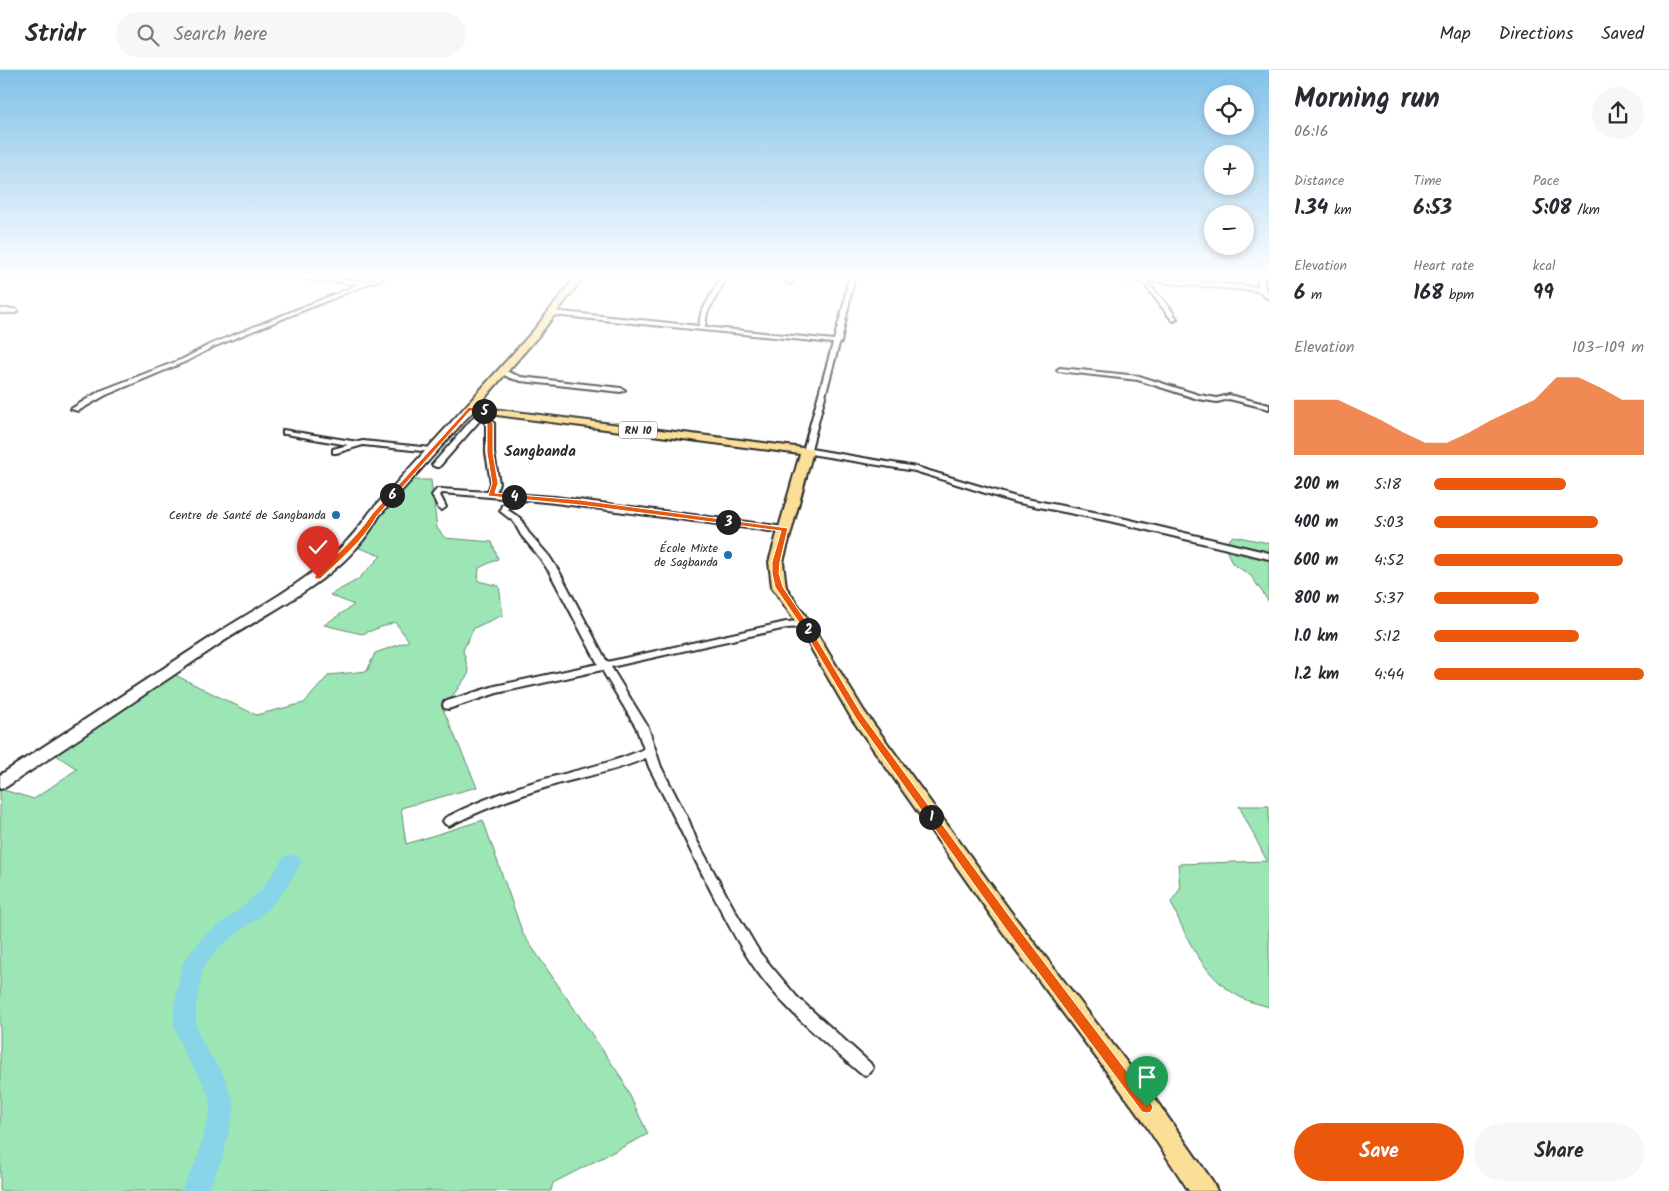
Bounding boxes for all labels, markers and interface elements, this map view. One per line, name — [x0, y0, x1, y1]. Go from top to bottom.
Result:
search box — [116, 12, 466, 57]
text: Stridr — [25, 15, 86, 54]
text: Search here — [174, 20, 267, 50]
text: Map — [1439, 20, 1471, 49]
text: Directions — [1499, 20, 1573, 49]
text: Saved — [1601, 20, 1644, 49]
icon: search — [134, 21, 162, 49]
text: Morning run — [1294, 77, 1440, 122]
map controls — [1204, 85, 1254, 255]
button: locate — [1204, 85, 1254, 135]
button: share — [1592, 87, 1644, 139]
text: 06:16 — [1294, 119, 1329, 144]
button: + — [1204, 145, 1254, 195]
text: Distance — [1294, 170, 1344, 192]
text: Time — [1413, 170, 1442, 192]
text: Pace — [1533, 170, 1559, 192]
text: 1.34 — [1294, 192, 1328, 225]
text: 6:53 — [1413, 192, 1452, 225]
text: 5:08 — [1533, 192, 1572, 225]
text: km — [1328, 199, 1352, 221]
text: /km — [1572, 199, 1600, 221]
button: − — [1204, 205, 1254, 255]
text: Elevation — [1294, 255, 1347, 277]
text: Heart rate — [1413, 255, 1474, 277]
text: kcal — [1533, 255, 1555, 277]
text: 6 — [1294, 277, 1305, 310]
text: 168 — [1413, 277, 1443, 310]
text: 99 — [1533, 277, 1554, 310]
text: m — [1305, 284, 1322, 306]
text: bpm — [1443, 284, 1474, 306]
text: Elevation — [1294, 335, 1355, 360]
text: 103–109 m — [1572, 335, 1644, 360]
pin: 5 — [472, 398, 496, 424]
text: 5 — [481, 400, 488, 422]
road number: RN 10 — [619, 422, 657, 438]
district label: Sangbanda — [504, 440, 576, 464]
text: 200 m — [1294, 472, 1339, 497]
text: 5:18 — [1374, 472, 1401, 497]
pin: 6 — [380, 482, 404, 508]
text: 6 — [389, 484, 396, 506]
pin: 4 — [502, 484, 526, 510]
text: 4 — [511, 486, 518, 508]
place label: Centre de Santé de Sangbanda — [169, 506, 326, 525]
marker: Centre de Santé de Sangbanda — [330, 509, 342, 521]
pin: 3 — [716, 510, 740, 534]
text: 400 m — [1294, 510, 1338, 535]
text: 5:03 — [1374, 510, 1404, 535]
text: 3 — [725, 511, 732, 533]
pin — [297, 526, 339, 577]
icon: check — [304, 533, 332, 561]
place label: École Mixte de Sagbanda — [654, 539, 719, 572]
text: 600 m — [1294, 548, 1338, 573]
text: 4:52 — [1374, 548, 1405, 573]
marker: École Mixte de Sagbanda — [722, 549, 734, 561]
text: 800 m — [1294, 586, 1339, 611]
text: 5:37 — [1374, 586, 1403, 611]
pin: 2 — [796, 618, 820, 642]
text: 2 — [804, 619, 813, 641]
text: 1.0 km — [1294, 624, 1338, 649]
text: 5:12 — [1374, 624, 1401, 649]
text: 1.2 km — [1294, 662, 1339, 687]
text: 4:44 — [1374, 662, 1404, 687]
pin: 1 — [918, 804, 944, 830]
text: 1 — [929, 806, 934, 828]
pin — [1126, 1056, 1168, 1107]
icon: arrive — [1133, 1063, 1161, 1091]
button: Save — [1294, 1123, 1464, 1181]
button: Share — [1474, 1123, 1644, 1181]

